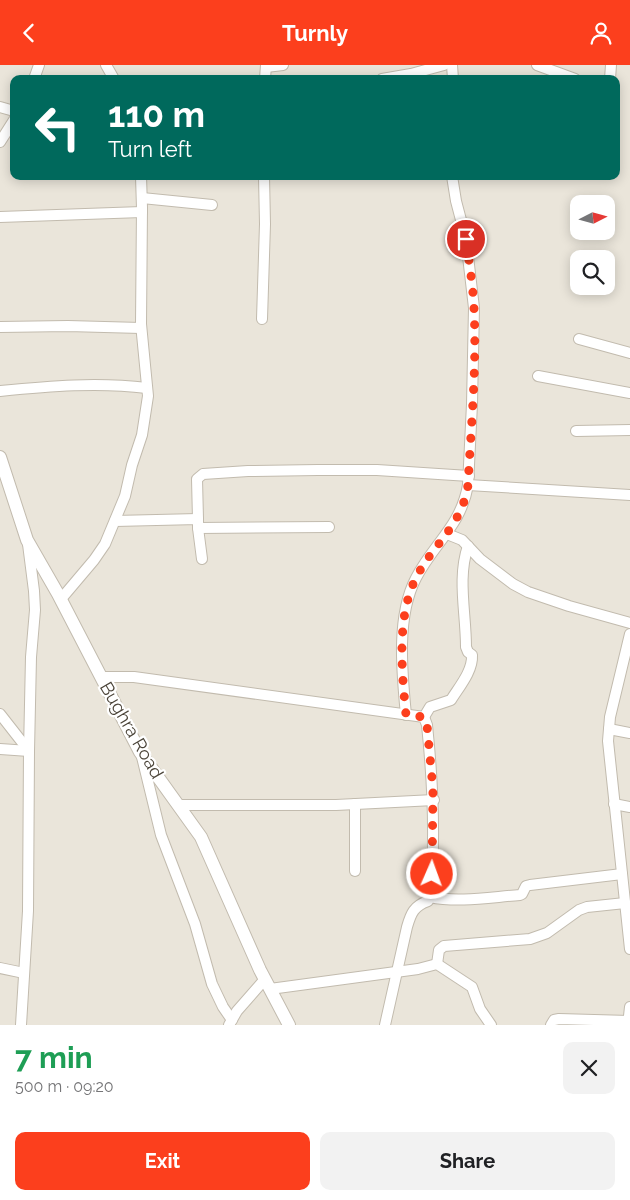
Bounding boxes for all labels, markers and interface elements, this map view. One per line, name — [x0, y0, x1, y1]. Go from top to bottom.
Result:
icon: back — [15, 19, 43, 47]
icon: person — [587, 19, 615, 47]
text: Turnly — [282, 20, 348, 46]
text: 110 m — [108, 94, 205, 135]
icon: left — [25, 95, 90, 160]
text: Turn left — [108, 136, 192, 162]
north arrow — [570, 195, 615, 240]
map controls — [570, 195, 615, 295]
pin — [445, 218, 487, 260]
icon: arrive — [452, 225, 480, 253]
button: search — [570, 250, 615, 295]
street label: Bughra Road — [96, 678, 168, 782]
position arrow — [405, 847, 457, 899]
text: 7 min — [15, 1040, 93, 1075]
button: close — [563, 1042, 615, 1094]
text: 500 m · 09:20 — [15, 1077, 114, 1096]
button: Exit — [15, 1132, 310, 1190]
button: Share — [320, 1132, 615, 1190]

